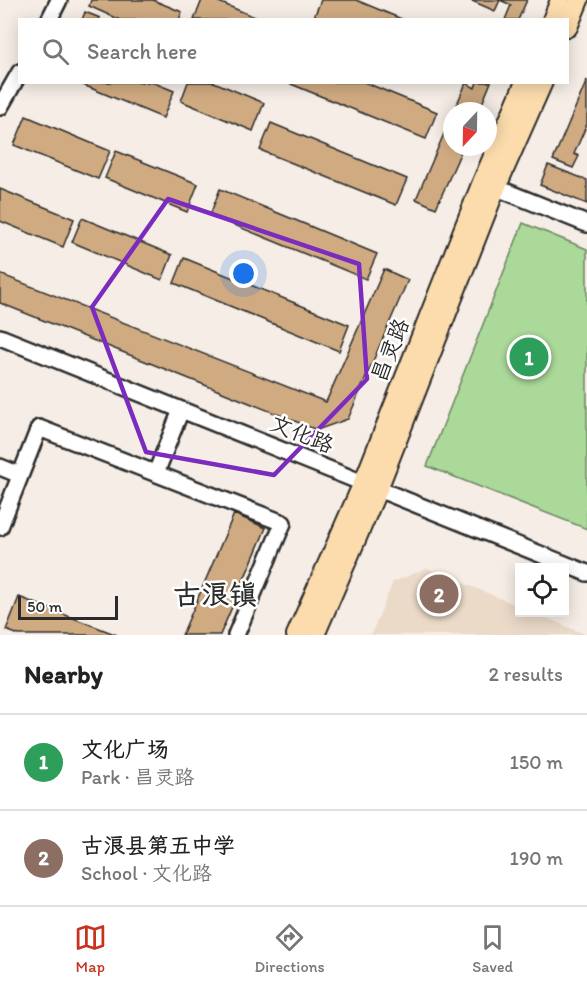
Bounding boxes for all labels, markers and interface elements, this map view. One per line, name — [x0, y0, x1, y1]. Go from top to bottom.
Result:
search box — [18, 18, 569, 84]
icon: search — [39, 35, 72, 68]
text: Search here — [87, 38, 197, 65]
north arrow — [443, 102, 497, 156]
your location — [229, 259, 258, 288]
street label: 昌灵路 — [365, 314, 415, 386]
pin: 1 — [510, 334, 548, 380]
street label: 文化路 — [266, 409, 338, 459]
map controls — [515, 563, 569, 617]
button: locate — [515, 563, 569, 617]
pin: 2 — [420, 572, 458, 616]
district label: 古浪镇 — [173, 577, 257, 611]
scale bar — [18, 593, 118, 620]
text: 50 m — [27, 597, 62, 616]
text: Nearby — [24, 658, 103, 690]
text: 2 results — [489, 662, 563, 686]
text: 文化广场 — [81, 736, 169, 763]
text: 1 — [39, 750, 48, 774]
text: 150 m — [510, 750, 563, 774]
text: Park · 昌灵路 — [81, 765, 194, 789]
text: 古浪县第五中学 — [81, 832, 235, 859]
text: 2 — [38, 846, 49, 870]
text: 190 m — [510, 846, 563, 870]
text: School · 文化路 — [81, 861, 212, 885]
tab: Map — [74, 921, 107, 976]
tab: Directions — [254, 921, 325, 976]
tab: Saved — [472, 921, 513, 976]

